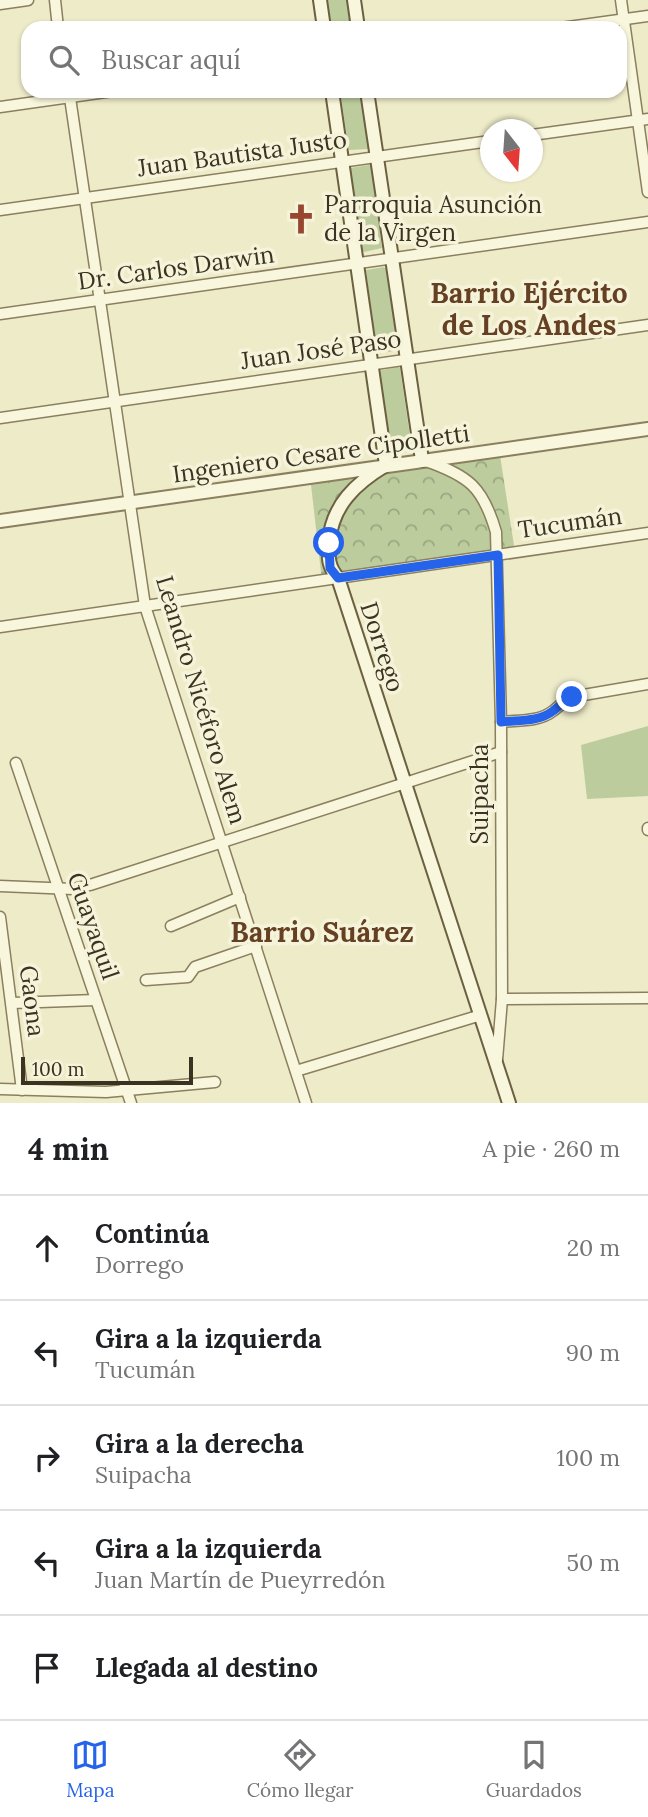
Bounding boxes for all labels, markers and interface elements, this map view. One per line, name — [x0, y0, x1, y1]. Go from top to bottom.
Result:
search box — [21, 21, 627, 98]
icon: search — [45, 41, 83, 79]
text: Buscar aquí — [101, 43, 241, 76]
north arrow — [480, 119, 543, 182]
street label: Juan Bautista Justo — [134, 123, 349, 184]
place label: Parroquia Asunción de la Virgen — [324, 189, 542, 248]
church icon: Parroquia Asunción de la Virgen — [284, 202, 318, 236]
street label: Dr. Carlos Darwin — [76, 238, 276, 297]
district label: Barrio Ejército de Los Andes — [430, 275, 628, 343]
street label: Juan José Paso — [238, 323, 403, 376]
street label: Ingeniero Cesare Cipolletti — [170, 417, 471, 490]
street label: Tucumán — [516, 500, 624, 545]
route start — [313, 527, 344, 558]
street label: Leandro Nicéforo Alem — [149, 572, 254, 828]
street label: Dorrego — [353, 598, 412, 696]
route end — [556, 681, 587, 712]
street label: Suipacha — [464, 744, 495, 844]
street label: Guayaquil — [61, 868, 126, 983]
district label: Barrio Suárez — [230, 914, 414, 950]
street label: Gaona — [13, 963, 52, 1038]
scale bar — [21, 1054, 192, 1086]
text: 100 m — [32, 1057, 85, 1081]
text: 4 min — [28, 1130, 109, 1168]
text: A pie · 260 m — [483, 1134, 620, 1163]
text: Continúa — [95, 1217, 209, 1250]
icon: ahead — [28, 1229, 66, 1267]
text: 20 m — [567, 1233, 620, 1262]
text: Dorrego — [95, 1250, 184, 1279]
text: Gira a la izquierda — [95, 1322, 322, 1355]
icon: left — [28, 1334, 66, 1372]
text: 90 m — [566, 1338, 620, 1367]
text: Tucumán — [95, 1355, 195, 1384]
text: Gira a la derecha — [95, 1427, 304, 1460]
icon: right — [28, 1439, 66, 1477]
text: 100 m — [556, 1443, 620, 1472]
text: Suipacha — [95, 1460, 192, 1489]
text: Gira a la izquierda — [95, 1532, 322, 1565]
icon: left — [28, 1544, 66, 1582]
text: 50 m — [567, 1548, 620, 1577]
text: Juan Martín de Pueyrredón — [95, 1565, 385, 1594]
icon: arrive — [28, 1649, 66, 1687]
text: Llegada al destino — [95, 1651, 318, 1684]
tab: Mapa — [66, 1736, 115, 1802]
tab: Cómo llegar — [247, 1736, 353, 1802]
tab: Guardados — [486, 1736, 582, 1802]

